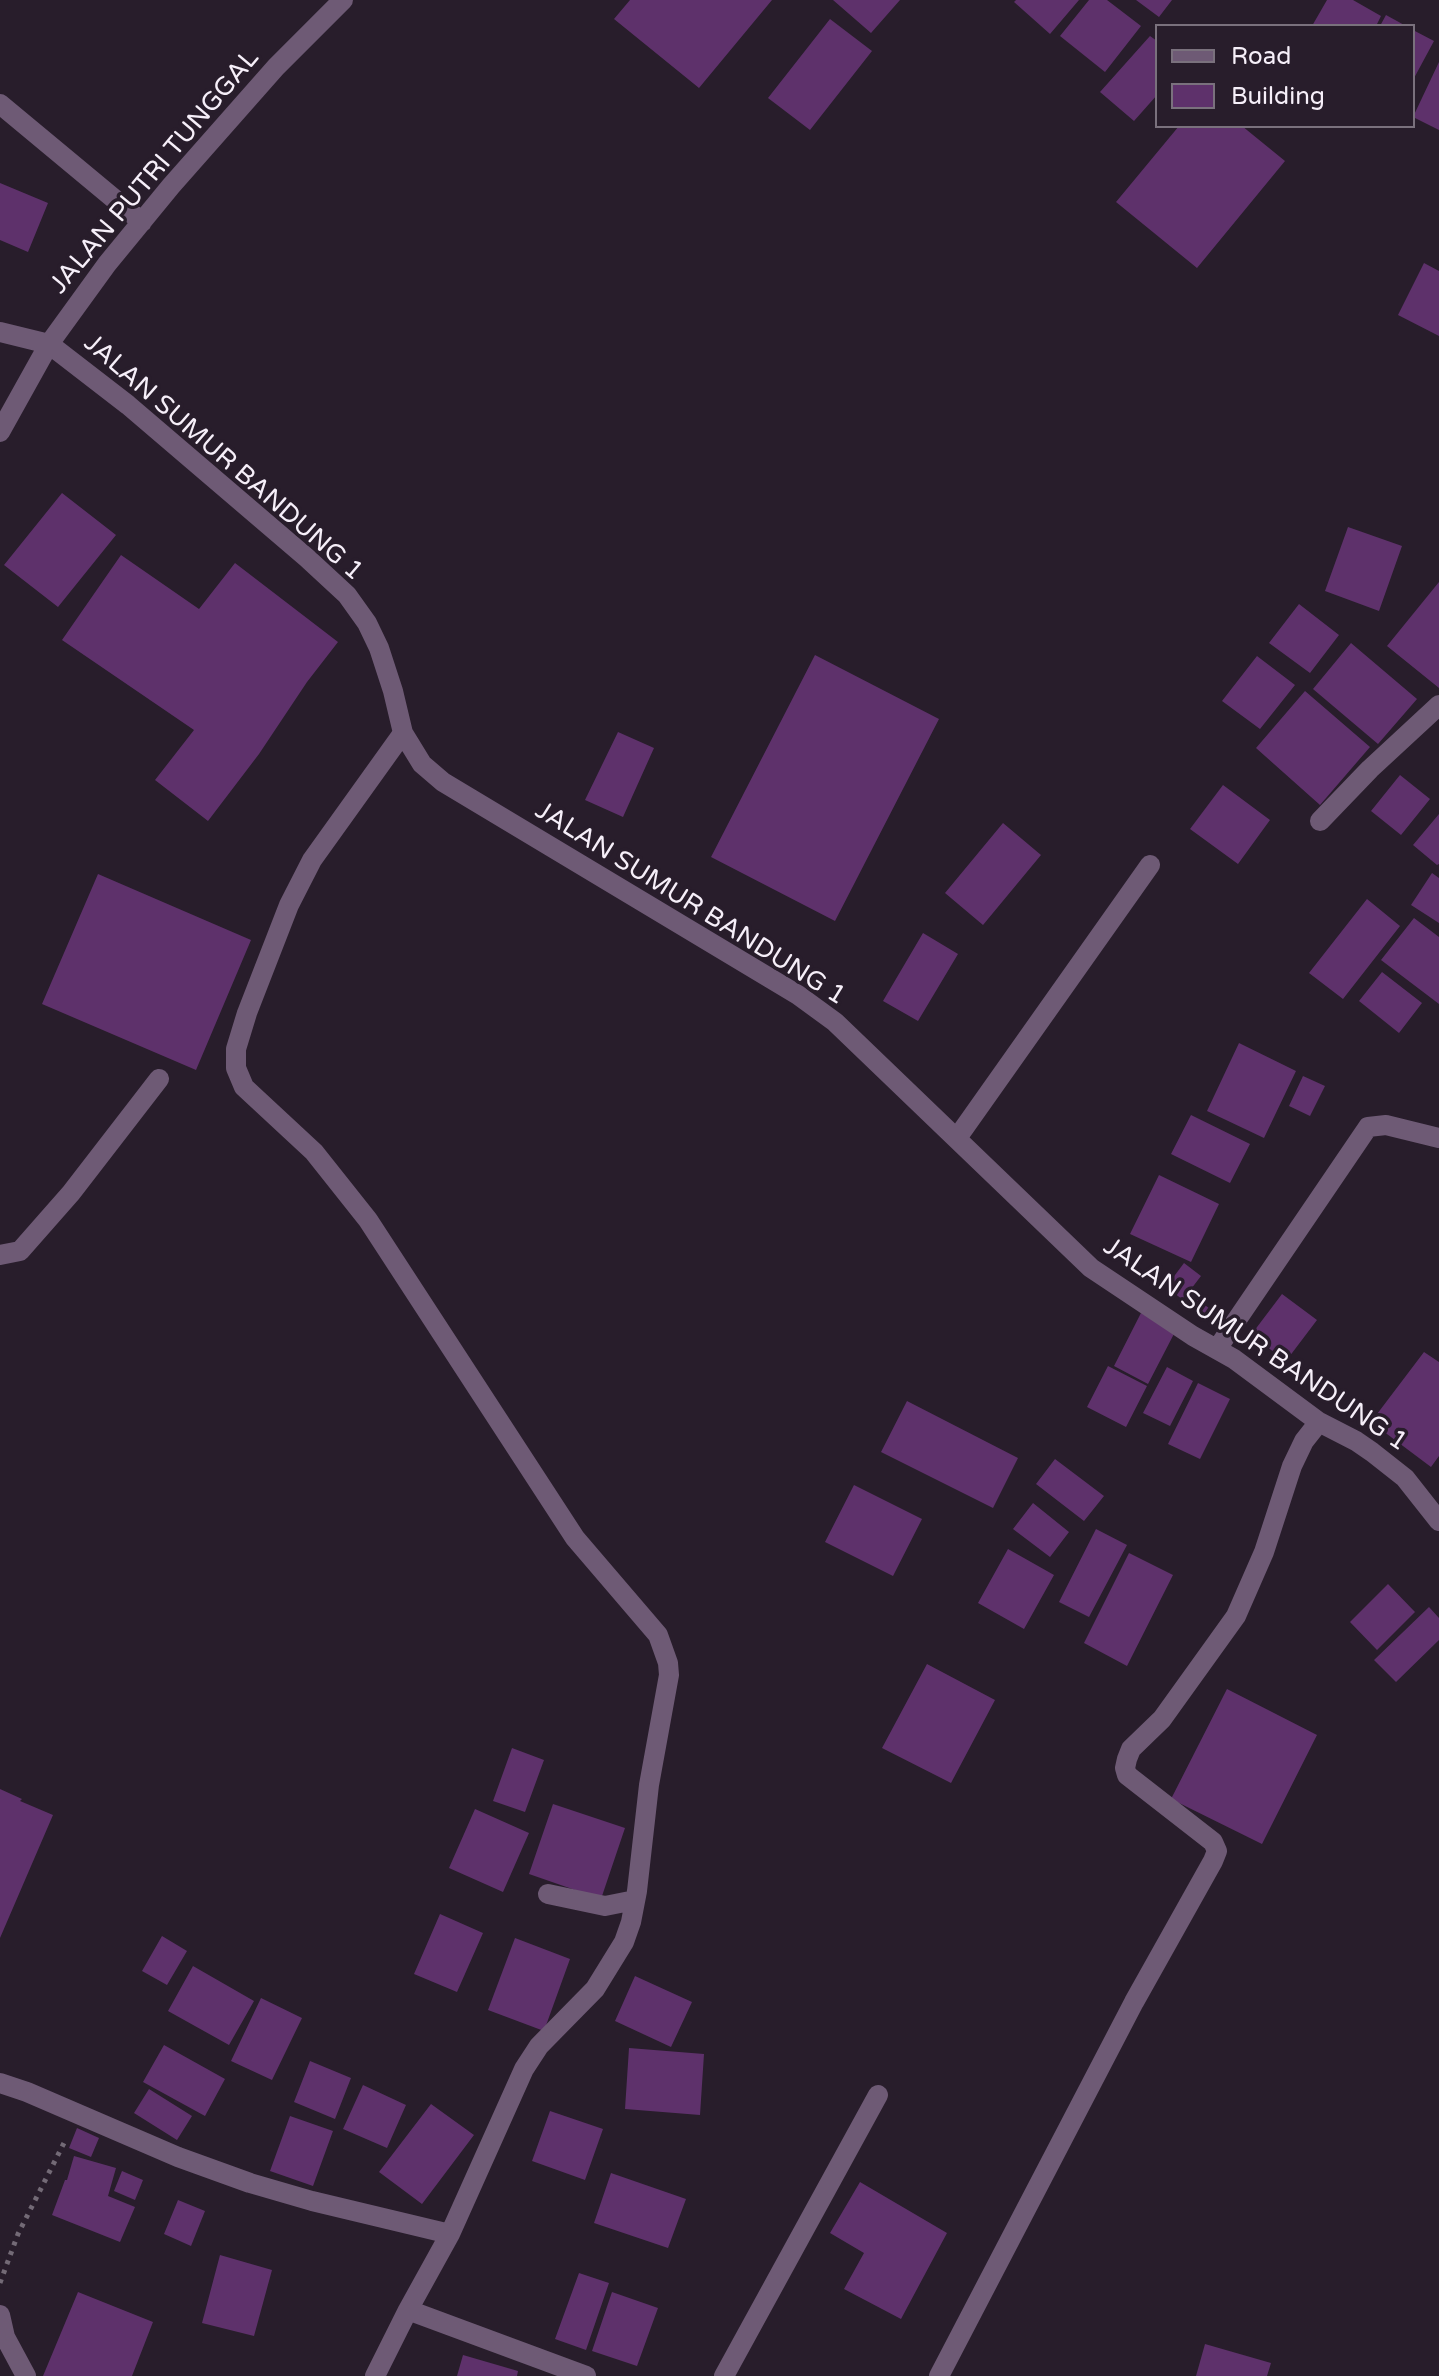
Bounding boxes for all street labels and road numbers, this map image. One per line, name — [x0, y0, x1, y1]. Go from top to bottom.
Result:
street label: JALAN PUTRI TUNGGAL — [44, 44, 266, 300]
street label: JALAN SUMUR BANDUNG 1 — [77, 328, 369, 588]
street label: JALAN SUMUR BANDUNG 1 — [529, 795, 851, 1013]
street label: JALAN SUMUR BANDUNG 1 — [1097, 1231, 1413, 1459]

